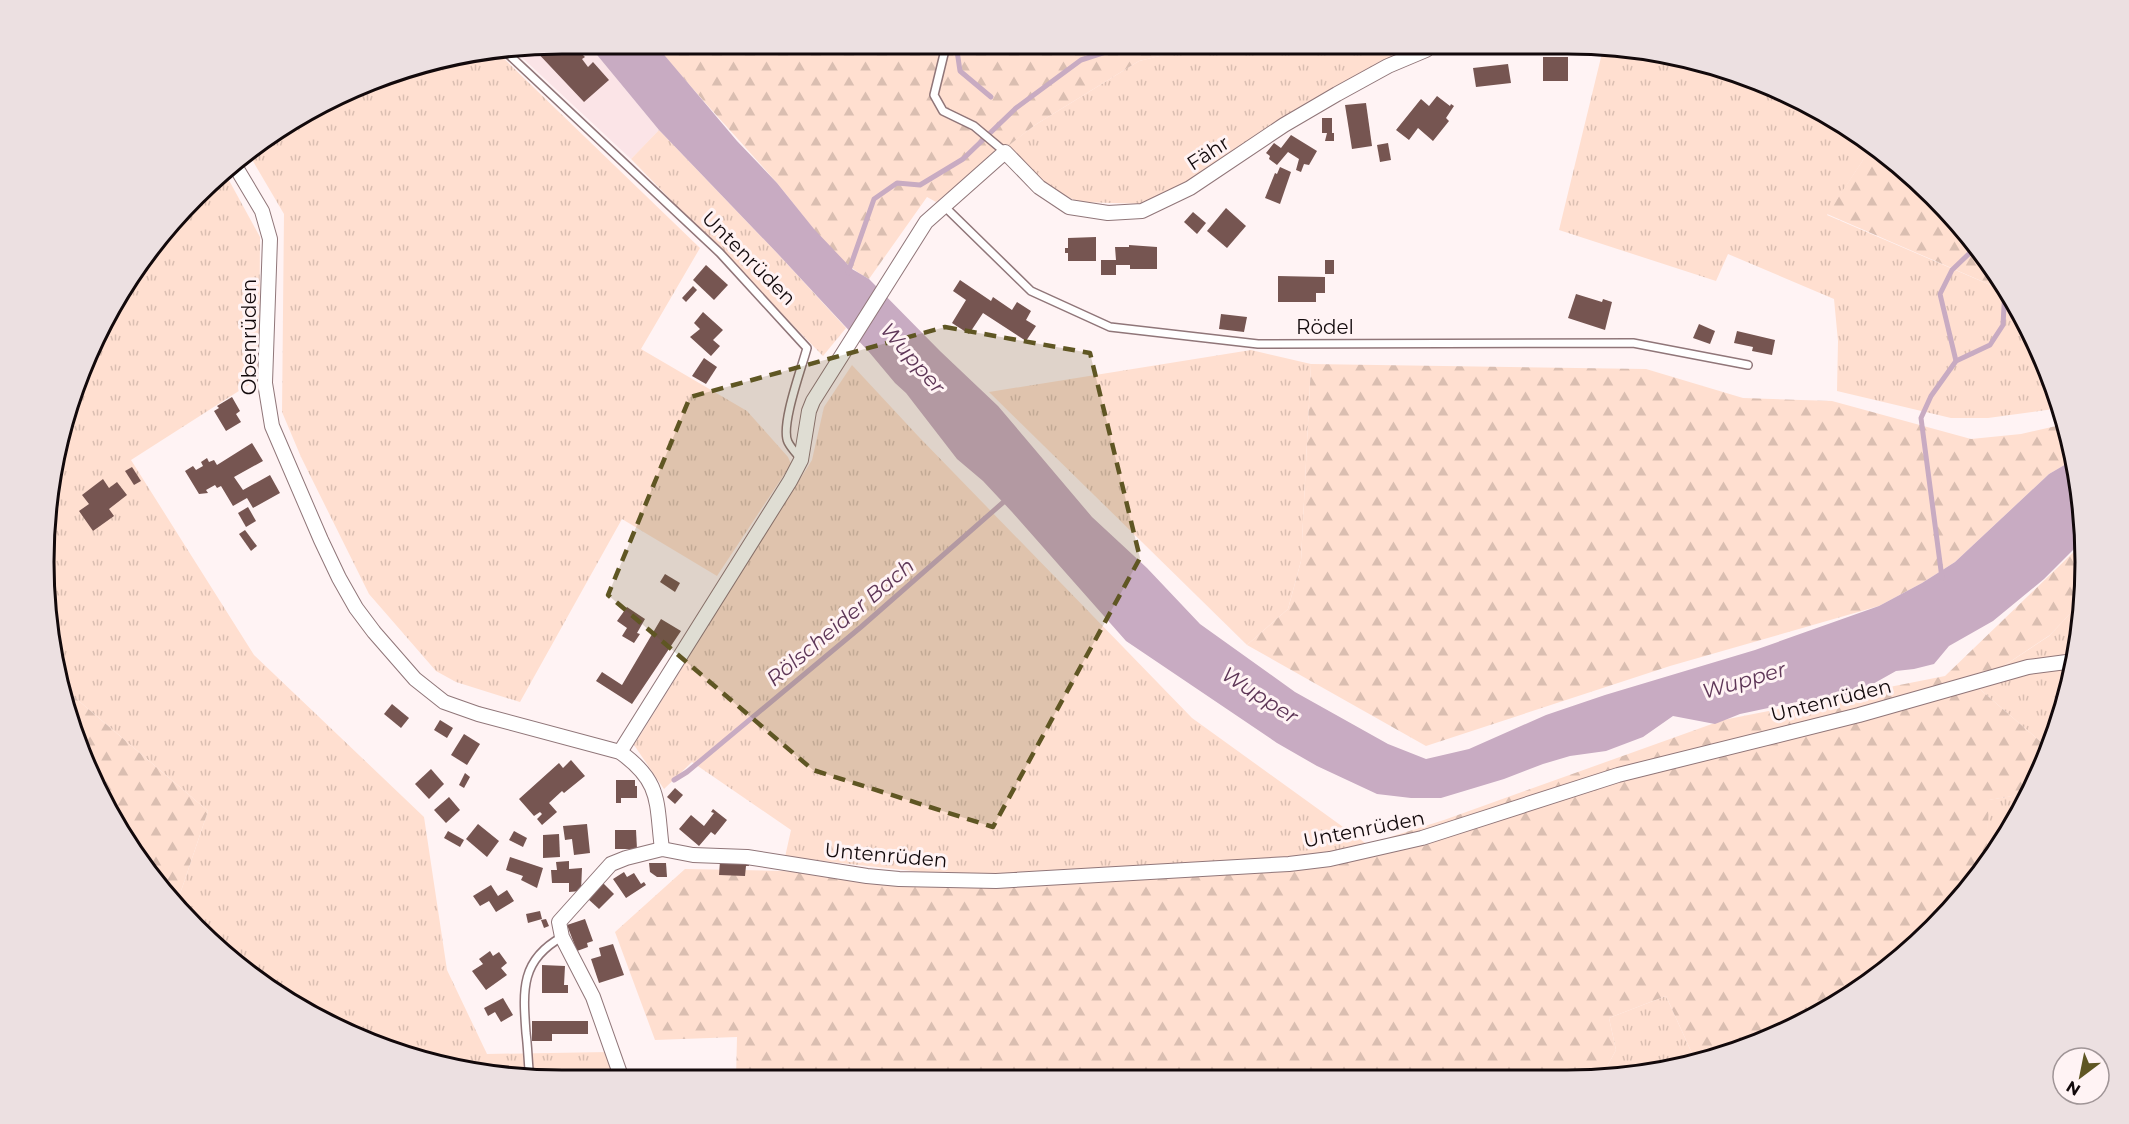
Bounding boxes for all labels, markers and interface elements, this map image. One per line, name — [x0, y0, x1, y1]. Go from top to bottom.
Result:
street label: Fähr — [1182, 131, 1234, 175]
street label: Untenrüden — [697, 206, 801, 310]
street label: Obenrüden — [237, 279, 261, 395]
street label: Rödel — [1296, 315, 1354, 339]
water label: Wupper — [875, 317, 951, 399]
water label: Rölscheider Bach — [761, 553, 919, 691]
water label: Wupper — [1699, 656, 1789, 704]
water label: Wupper — [1217, 661, 1303, 729]
street label: Untenrüden — [1768, 673, 1894, 727]
street label: Untenrüden — [1301, 805, 1427, 853]
street label: Untenrüden — [824, 838, 948, 872]
north arrow — [2051, 1046, 2111, 1106]
text: N — [2063, 1077, 2084, 1100]

